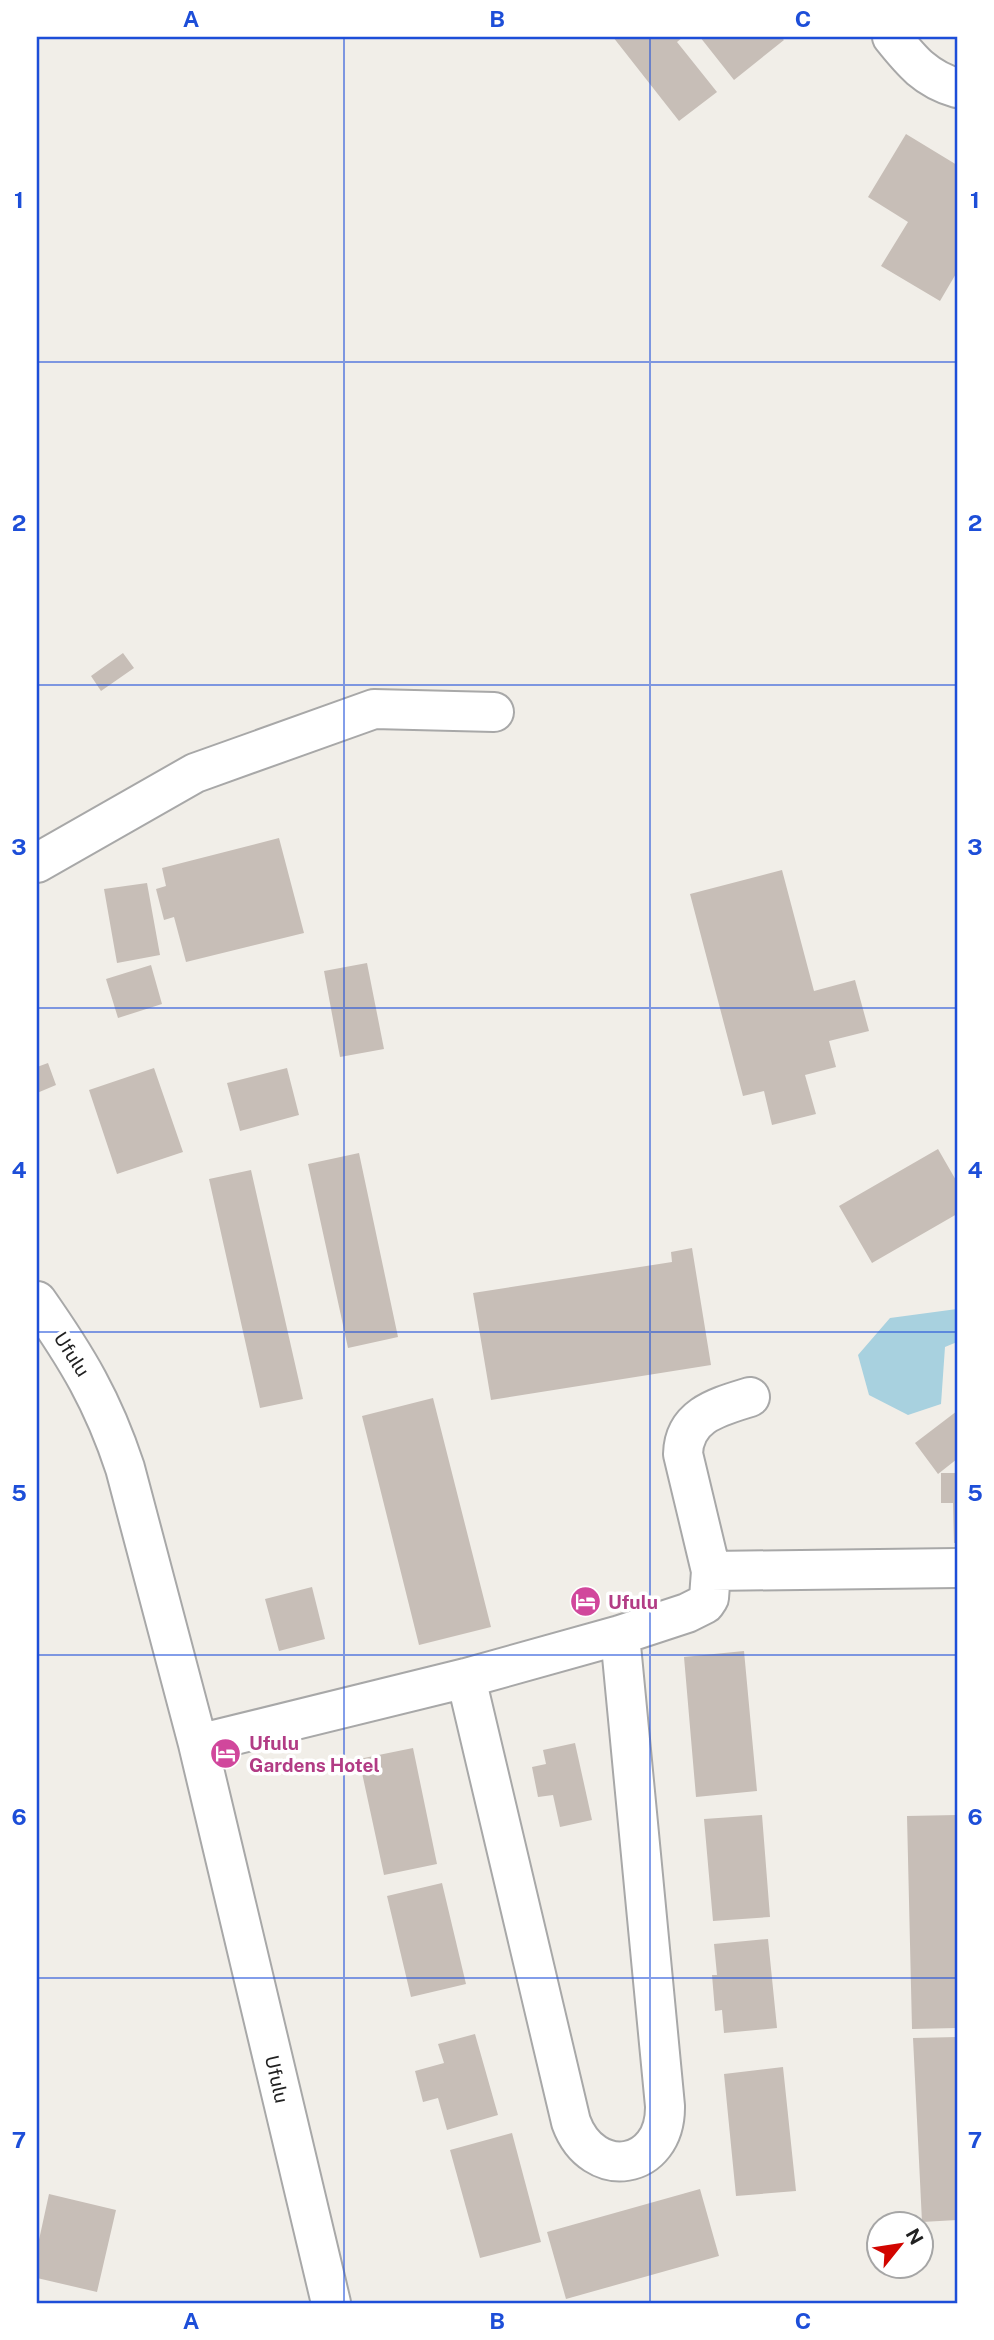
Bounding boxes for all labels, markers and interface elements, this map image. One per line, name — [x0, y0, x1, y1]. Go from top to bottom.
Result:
text: A — [183, 5, 200, 32]
text: B — [489, 5, 505, 32]
text: C — [795, 5, 811, 32]
text: 1 — [14, 186, 24, 213]
text: 1 — [970, 186, 980, 213]
text: 2 — [12, 509, 26, 536]
text: 2 — [968, 509, 982, 536]
text: 3 — [11, 833, 27, 860]
text: 3 — [967, 833, 983, 860]
text: 4 — [11, 1156, 27, 1183]
text: 4 — [967, 1156, 983, 1183]
street label: Ufulu — [50, 1328, 94, 1380]
text: 5 — [11, 1479, 27, 1506]
text: 5 — [967, 1479, 983, 1506]
hotel icon: Ufulu — [568, 1585, 602, 1619]
place label: Ufulu — [608, 1591, 658, 1613]
place label: Ufulu Gardens Hotel — [249, 1732, 380, 1776]
hotel icon: Ufulu Gardens Hotel — [209, 1737, 243, 1771]
text: 6 — [11, 1803, 27, 1830]
text: 6 — [967, 1803, 983, 1830]
street label: Ufulu — [261, 2053, 293, 2105]
text: 7 — [12, 2126, 26, 2153]
text: 7 — [968, 2126, 982, 2153]
north arrow — [864, 2210, 934, 2280]
text: N — [901, 2225, 928, 2248]
text: A — [183, 2307, 200, 2334]
text: B — [489, 2307, 505, 2334]
text: C — [795, 2307, 811, 2334]

